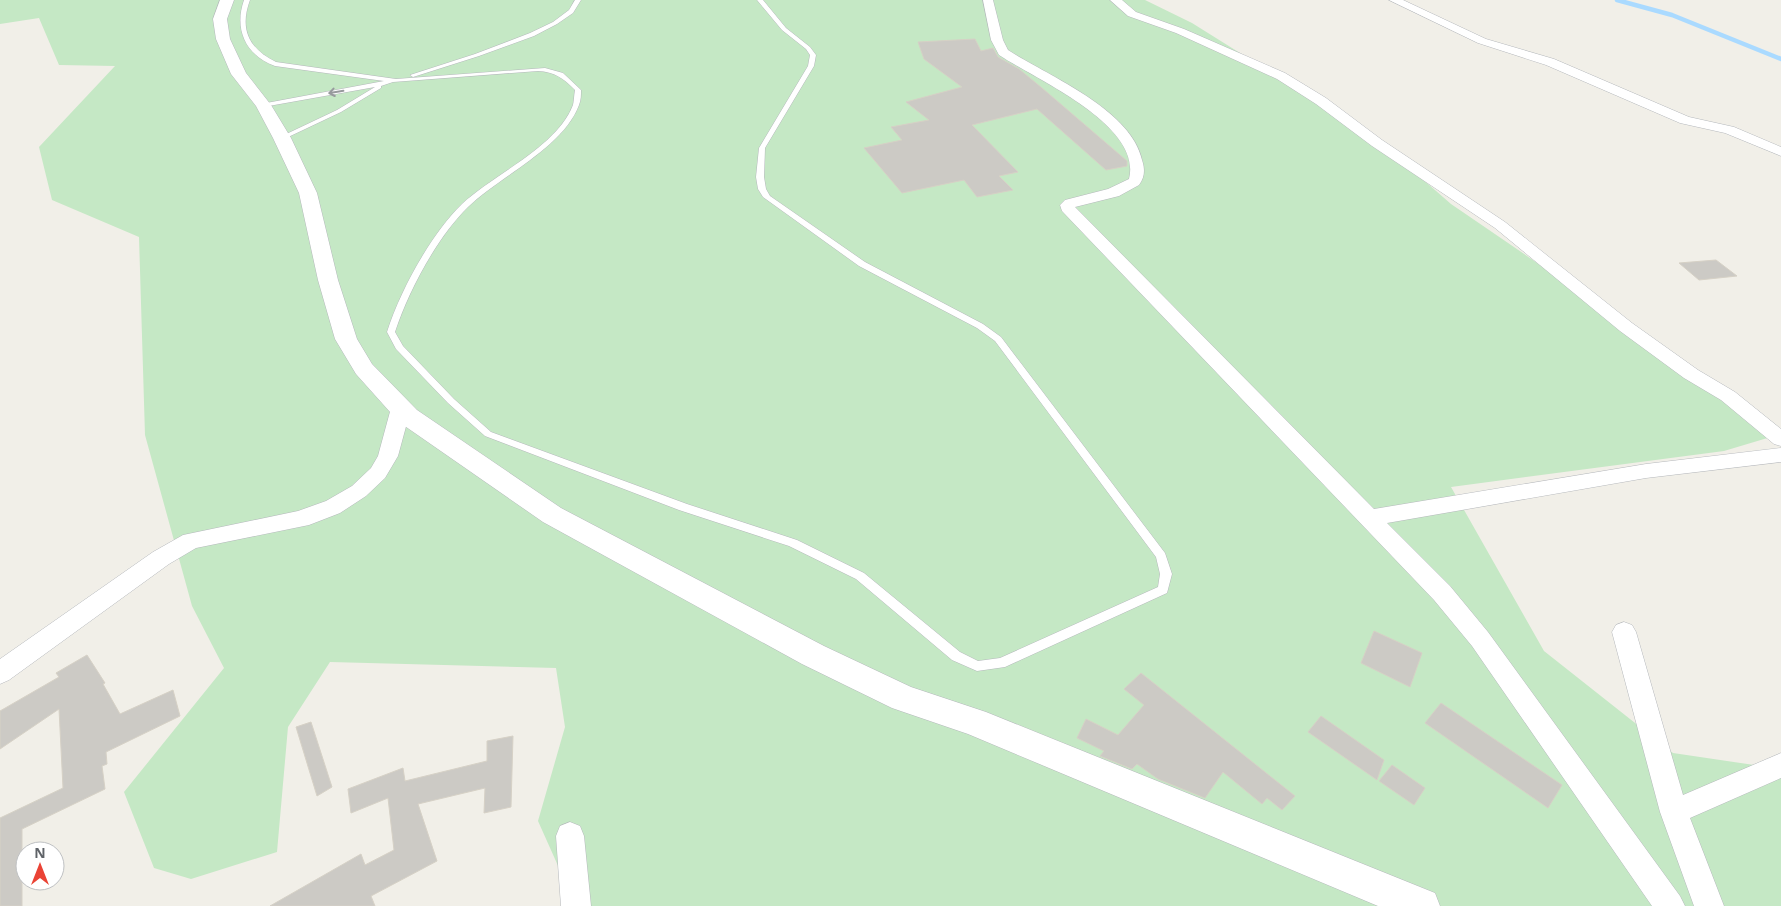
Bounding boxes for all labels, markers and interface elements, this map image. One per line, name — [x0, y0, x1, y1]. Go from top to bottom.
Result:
one-way arrow — [328, 87, 344, 97]
north arrow — [15, 841, 65, 891]
text: N — [34, 843, 46, 862]

